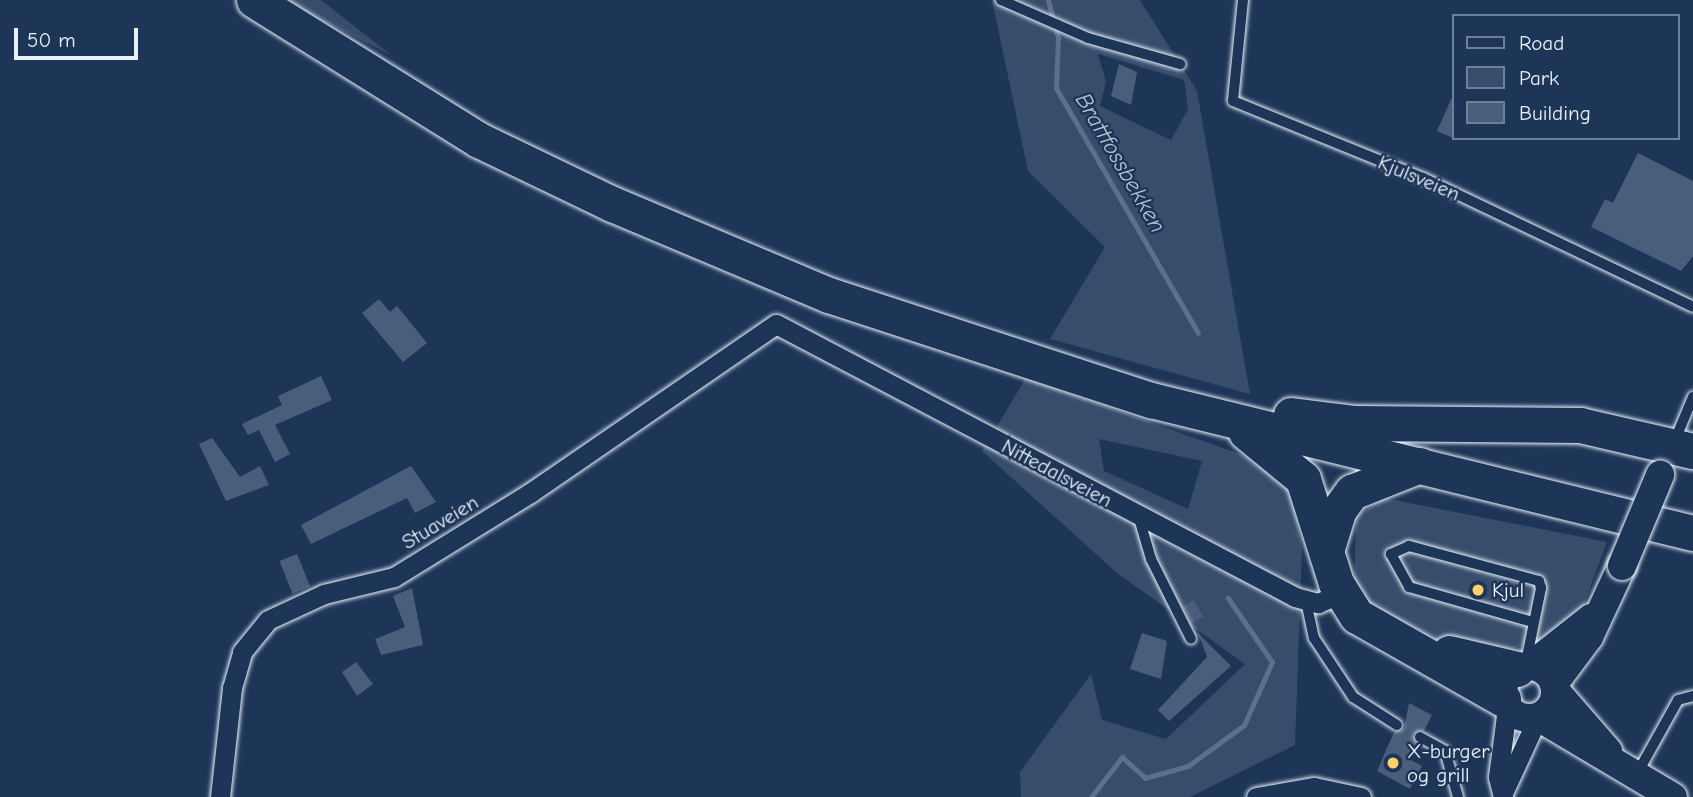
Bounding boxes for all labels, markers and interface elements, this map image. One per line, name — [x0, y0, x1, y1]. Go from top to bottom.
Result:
scale bar — [18, 14, 142, 58]
legend — [1452, 14, 1679, 140]
text: 50 m — [27, 28, 76, 52]
text: Road — [1519, 31, 1564, 55]
text: Park — [1519, 66, 1559, 90]
water label: Brattfossbekken — [1069, 88, 1171, 238]
text: Building — [1519, 101, 1591, 125]
street label: Kjulsveien — [1374, 149, 1464, 207]
street label: Nittedalsveien — [997, 433, 1117, 513]
street label: Stuaveien — [397, 489, 483, 555]
place label: Kjul — [1492, 577, 1524, 603]
marker: Kjul — [1470, 582, 1486, 598]
place label: X-burger og grill — [1407, 738, 1489, 788]
marker: X-burger og grill — [1385, 755, 1401, 771]

